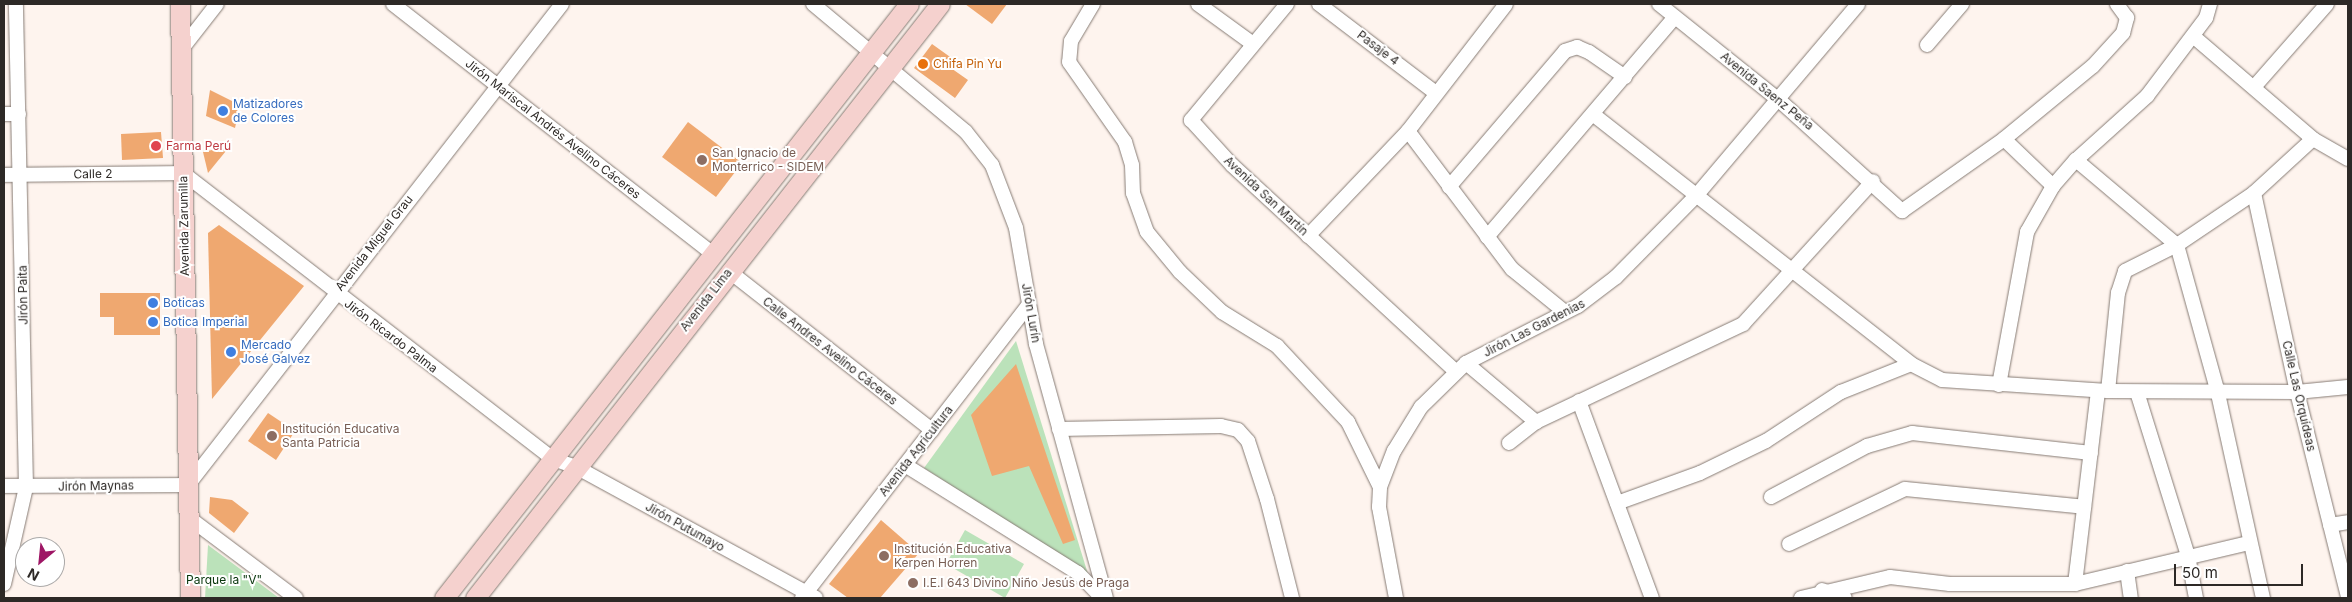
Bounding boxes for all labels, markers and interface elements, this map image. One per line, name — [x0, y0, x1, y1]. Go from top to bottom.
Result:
street label: Pasaje 4 — [1354, 28, 1402, 68]
street label: Avenida Saenz Peña — [1718, 49, 1816, 133]
street label: Jirón Mariscal Andrés Avelino Cáceres — [463, 56, 643, 202]
place label: Chifa Pin Yu — [933, 57, 1002, 71]
marker: Chifa Pin Yu — [917, 58, 929, 70]
place label: Matizadores de Colores — [233, 97, 303, 125]
marker: Matizadores de Colores — [217, 105, 229, 117]
place label: Farma Perú — [166, 139, 231, 153]
marker: Farma Perú — [150, 140, 162, 152]
place label: San Ignacio de Monterrico - SIDEM — [712, 146, 824, 174]
street label: Avenida San Martín — [1221, 153, 1311, 239]
marker: San Ignacio de Monterrico - SIDEM — [696, 154, 708, 166]
street label: Calle 2 — [73, 166, 113, 182]
street label: Avenida Zarumilla — [176, 176, 192, 276]
street label: Avenida Miguel Grau — [332, 192, 416, 294]
street label: Jirón Paita — [15, 265, 31, 325]
street label: Avenida Lima — [677, 266, 735, 334]
street label: Jirón Lurín — [1019, 282, 1043, 344]
street label: Calle Andres Avelino Cáceres — [760, 294, 900, 408]
place label: Boticas — [163, 296, 205, 310]
street label: Jirón Ricardo Palma — [342, 296, 440, 376]
street label: Jirón Las Gardenias — [1481, 296, 1587, 360]
marker: Boticas — [147, 297, 159, 309]
place label: Botica Imperial — [163, 315, 247, 329]
marker: Botica Imperial — [147, 316, 159, 328]
place label: Mercado José Galvez — [241, 338, 310, 366]
street label: Calle Las Orquídeas — [2279, 339, 2319, 453]
marker: Mercado José Galvez — [225, 346, 237, 358]
street label: Avenida Agricultura — [876, 403, 956, 499]
place label: Institución Educativa Santa Patricia — [282, 422, 400, 450]
marker: Institución Educativa Santa Patricia — [266, 430, 278, 442]
street label: Jirón Maynas — [58, 478, 134, 494]
street label: Jirón Putumayo — [643, 499, 727, 555]
north arrow — [15, 537, 65, 587]
place label: Institución Educativa Kerpen Horren — [894, 542, 1012, 570]
marker: Institución Educativa Kerpen Horren — [878, 550, 890, 562]
scale bar — [2177, 554, 2306, 586]
text: 50 m — [2182, 563, 2218, 582]
text: N — [24, 565, 42, 585]
park label: Parque la "V" — [186, 573, 262, 587]
place label: I.E.I 643 Divino Niño Jesús de Praga — [923, 576, 1129, 590]
marker: I.E.I 643 Divino Niño Jesús de Praga — [907, 577, 919, 589]

